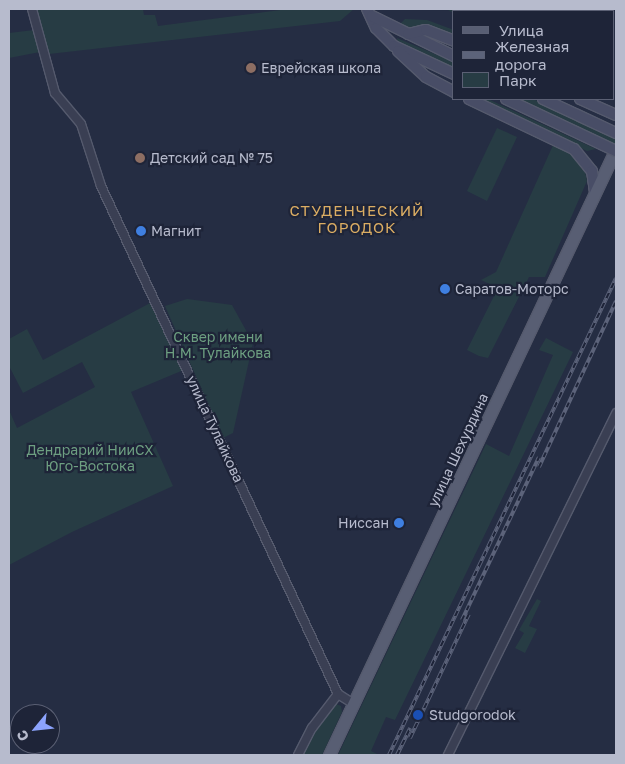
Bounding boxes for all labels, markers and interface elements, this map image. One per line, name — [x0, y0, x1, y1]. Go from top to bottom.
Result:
legend — [452, 10, 615, 100]
text: Улица — [499, 21, 544, 39]
text: Железная дорога — [495, 37, 569, 73]
place label: Еврейская школа — [261, 60, 381, 76]
marker: Еврейская школа — [245, 62, 257, 74]
text: Парк — [499, 71, 537, 89]
place label: Детский сад № 75 — [150, 150, 273, 166]
marker: Детский сад № 75 — [134, 152, 146, 164]
district label: СТУДЕНЧЕСКИЙ ГОРОДОК — [288, 201, 426, 236]
place label: Магнит — [151, 223, 201, 239]
marker: Магнит — [135, 225, 147, 237]
place label: Саратов-Моторс — [455, 281, 569, 297]
marker: Саратов-Моторс — [439, 283, 451, 295]
park label: Сквер имени Н.М. Тулайкова — [165, 329, 271, 362]
street label: улица Тулайкова — [183, 373, 247, 485]
street label: улица Шехурдина — [424, 390, 492, 510]
park label: Дендрарий НииСХ Юго-Востока — [26, 442, 154, 474]
place label: Ниссан — [338, 515, 389, 531]
marker: Ниссан — [393, 517, 405, 529]
north arrow — [10, 704, 60, 754]
place label: Studgorodok — [429, 707, 516, 723]
marker: Studgorodok — [411, 708, 425, 722]
text: С — [12, 727, 32, 744]

